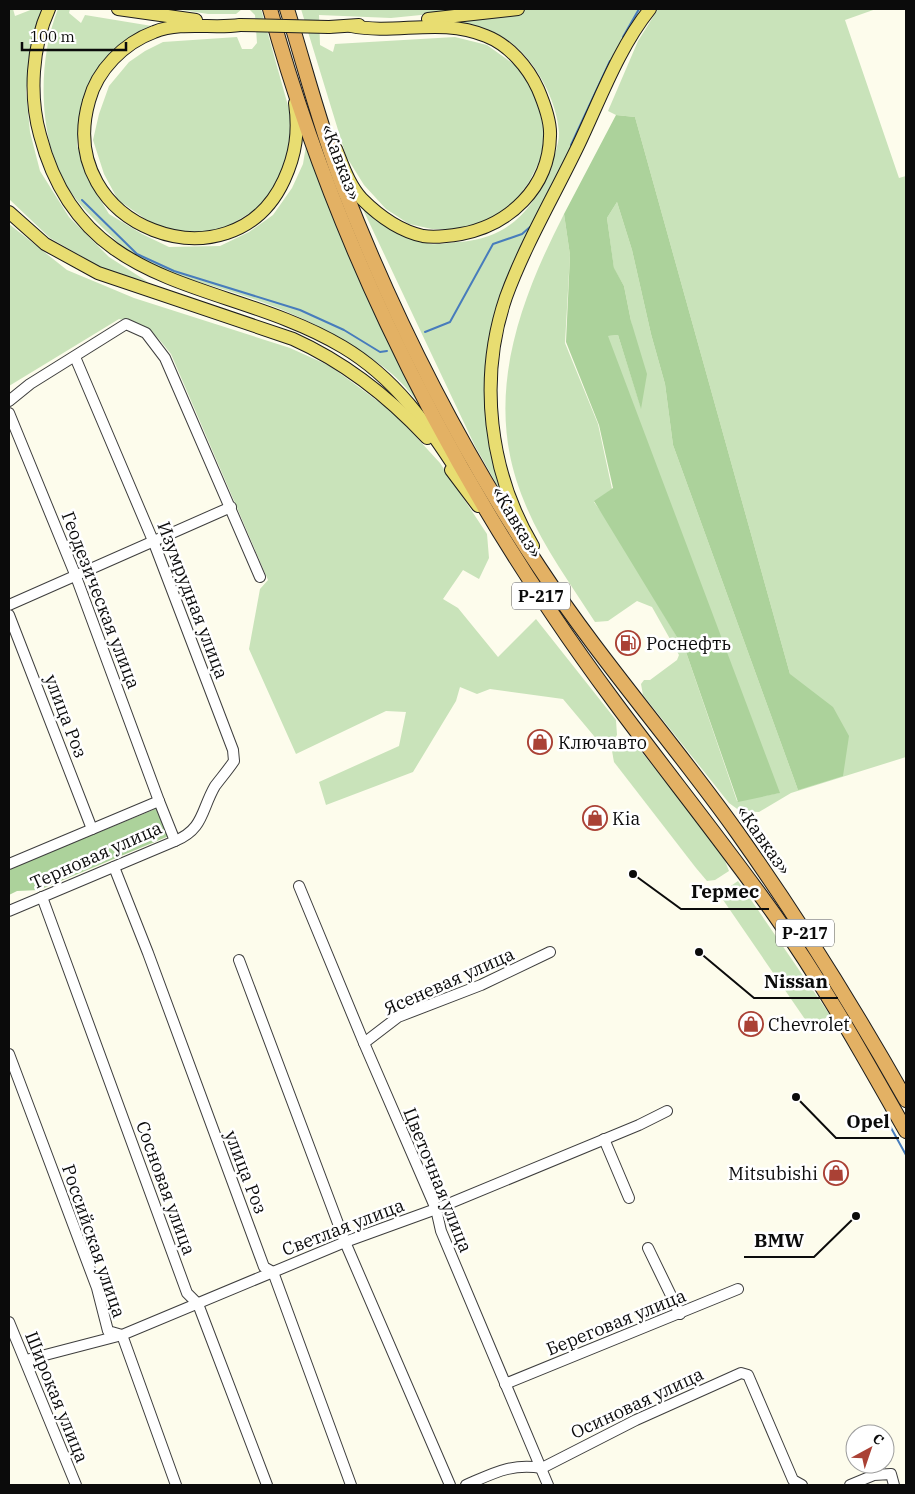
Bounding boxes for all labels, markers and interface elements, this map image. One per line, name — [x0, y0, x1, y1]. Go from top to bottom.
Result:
scale bar — [22, 20, 126, 52]
text: 100 m — [30, 27, 75, 46]
street label: «Кавказ» — [316, 121, 366, 203]
street label: «Кавказ» — [487, 482, 547, 562]
street label: Геодезическая улица — [57, 508, 146, 692]
street label: Изумрудная улица — [152, 518, 234, 682]
road number: Р-217 — [512, 582, 570, 610]
fuel station icon: Роснефть — [615, 630, 641, 656]
place label: Роснефть — [646, 632, 731, 655]
street label: улица Роз — [40, 671, 92, 761]
shop icon: Ключавто — [527, 729, 553, 755]
place label: Ключавто — [558, 731, 647, 754]
street label: «Кавказ» — [732, 801, 796, 879]
shop icon: Kia — [582, 805, 608, 831]
place label: Kia — [612, 807, 640, 830]
street label: Терновая улица — [27, 816, 165, 894]
callout: Гермес — [681, 875, 769, 909]
text: Гермес — [691, 879, 759, 903]
road number: Р-217 — [776, 920, 834, 946]
street label: Ясеневая улица — [380, 942, 518, 1020]
callout: Nissan — [754, 964, 838, 998]
text: Nissan — [764, 969, 828, 993]
shop icon: Chevrolet — [738, 1011, 764, 1037]
place label: Chevrolet — [768, 1013, 850, 1036]
street label: Цветочная улица — [398, 1104, 478, 1256]
callout: Opel — [836, 1104, 899, 1138]
text: Opel — [846, 1109, 890, 1133]
street label: Сосновая улица — [131, 1118, 201, 1258]
street label: улица Роз — [220, 1127, 272, 1217]
shop icon: Mitsubishi — [823, 1160, 849, 1186]
street label: Российская улица — [57, 1161, 131, 1321]
place label: Mitsubishi — [728, 1162, 818, 1185]
street label: Светлая улица — [279, 1193, 408, 1261]
callout: BMW — [744, 1223, 814, 1257]
text: BMW — [754, 1228, 804, 1252]
street label: Береговая улица — [543, 1283, 689, 1360]
street label: Широкая улица — [20, 1328, 94, 1466]
street label: Осиновая улица — [567, 1362, 707, 1444]
north arrow — [845, 1424, 895, 1474]
text: С — [869, 1429, 888, 1449]

